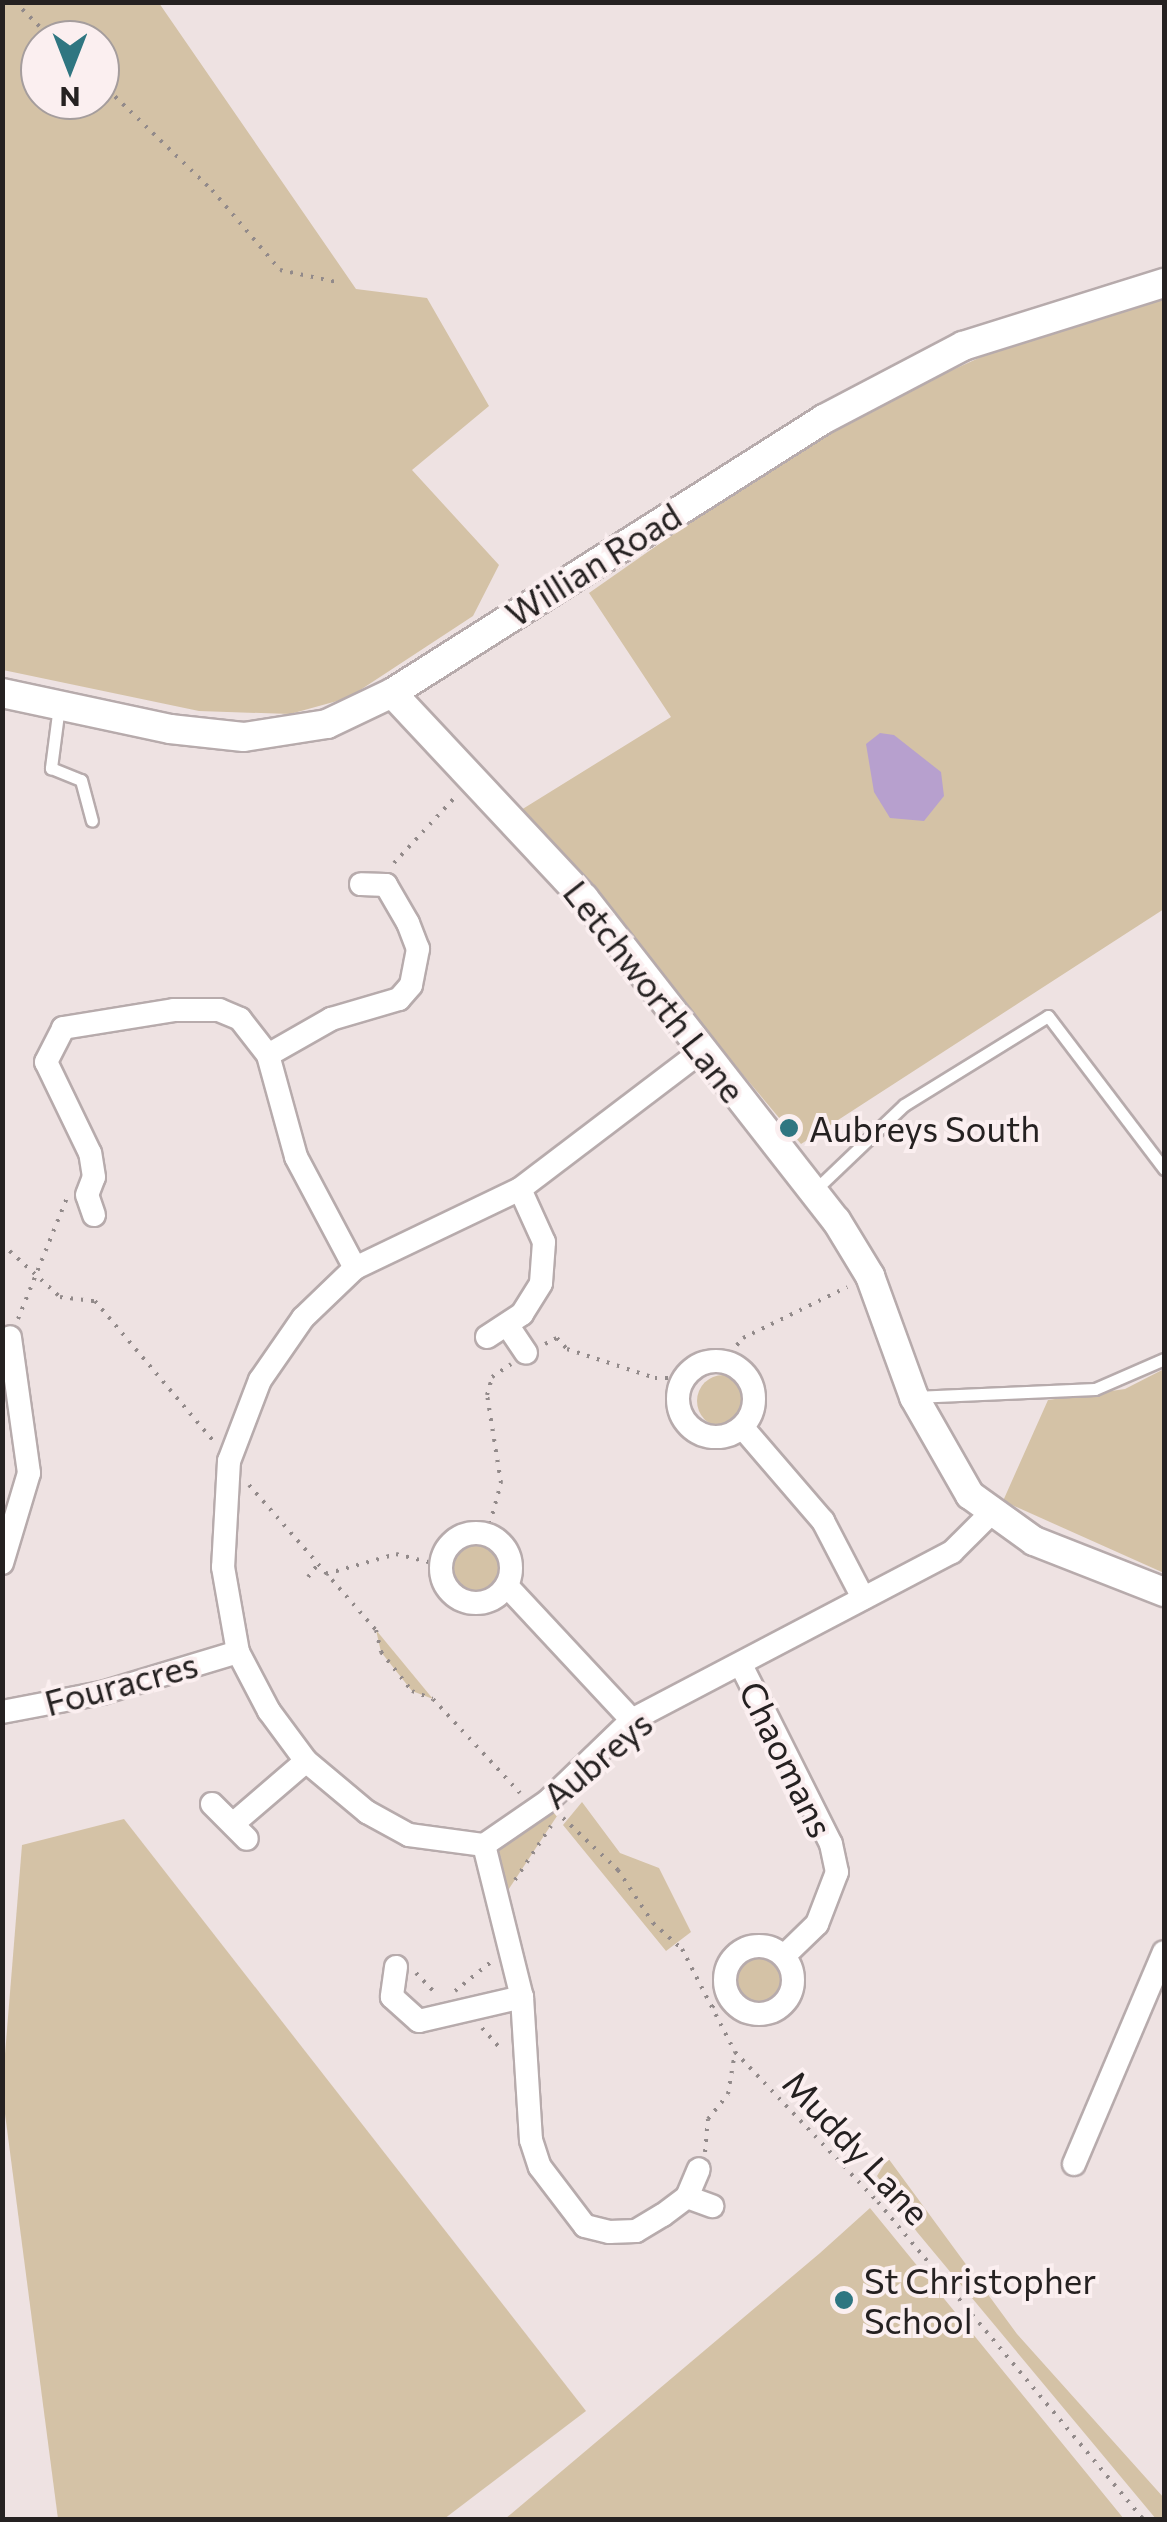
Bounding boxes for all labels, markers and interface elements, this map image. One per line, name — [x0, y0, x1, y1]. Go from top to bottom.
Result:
north arrow — [20, 20, 120, 120]
text: N — [60, 81, 81, 115]
street label: Willian Road — [498, 494, 688, 634]
street label: Letchworth Lane — [555, 872, 755, 1110]
place label: Aubreys South — [809, 1107, 1040, 1149]
marker: Aubreys South — [778, 1117, 800, 1139]
street label: Fouracres — [40, 1642, 202, 1724]
street label: Chaomans — [731, 1674, 843, 1844]
street label: Aubreys — [534, 1701, 660, 1817]
street label: Muddy Lane — [775, 2061, 939, 2233]
place label: St Christopher School — [864, 2259, 1096, 2341]
marker: St Christopher School — [833, 2289, 855, 2311]

